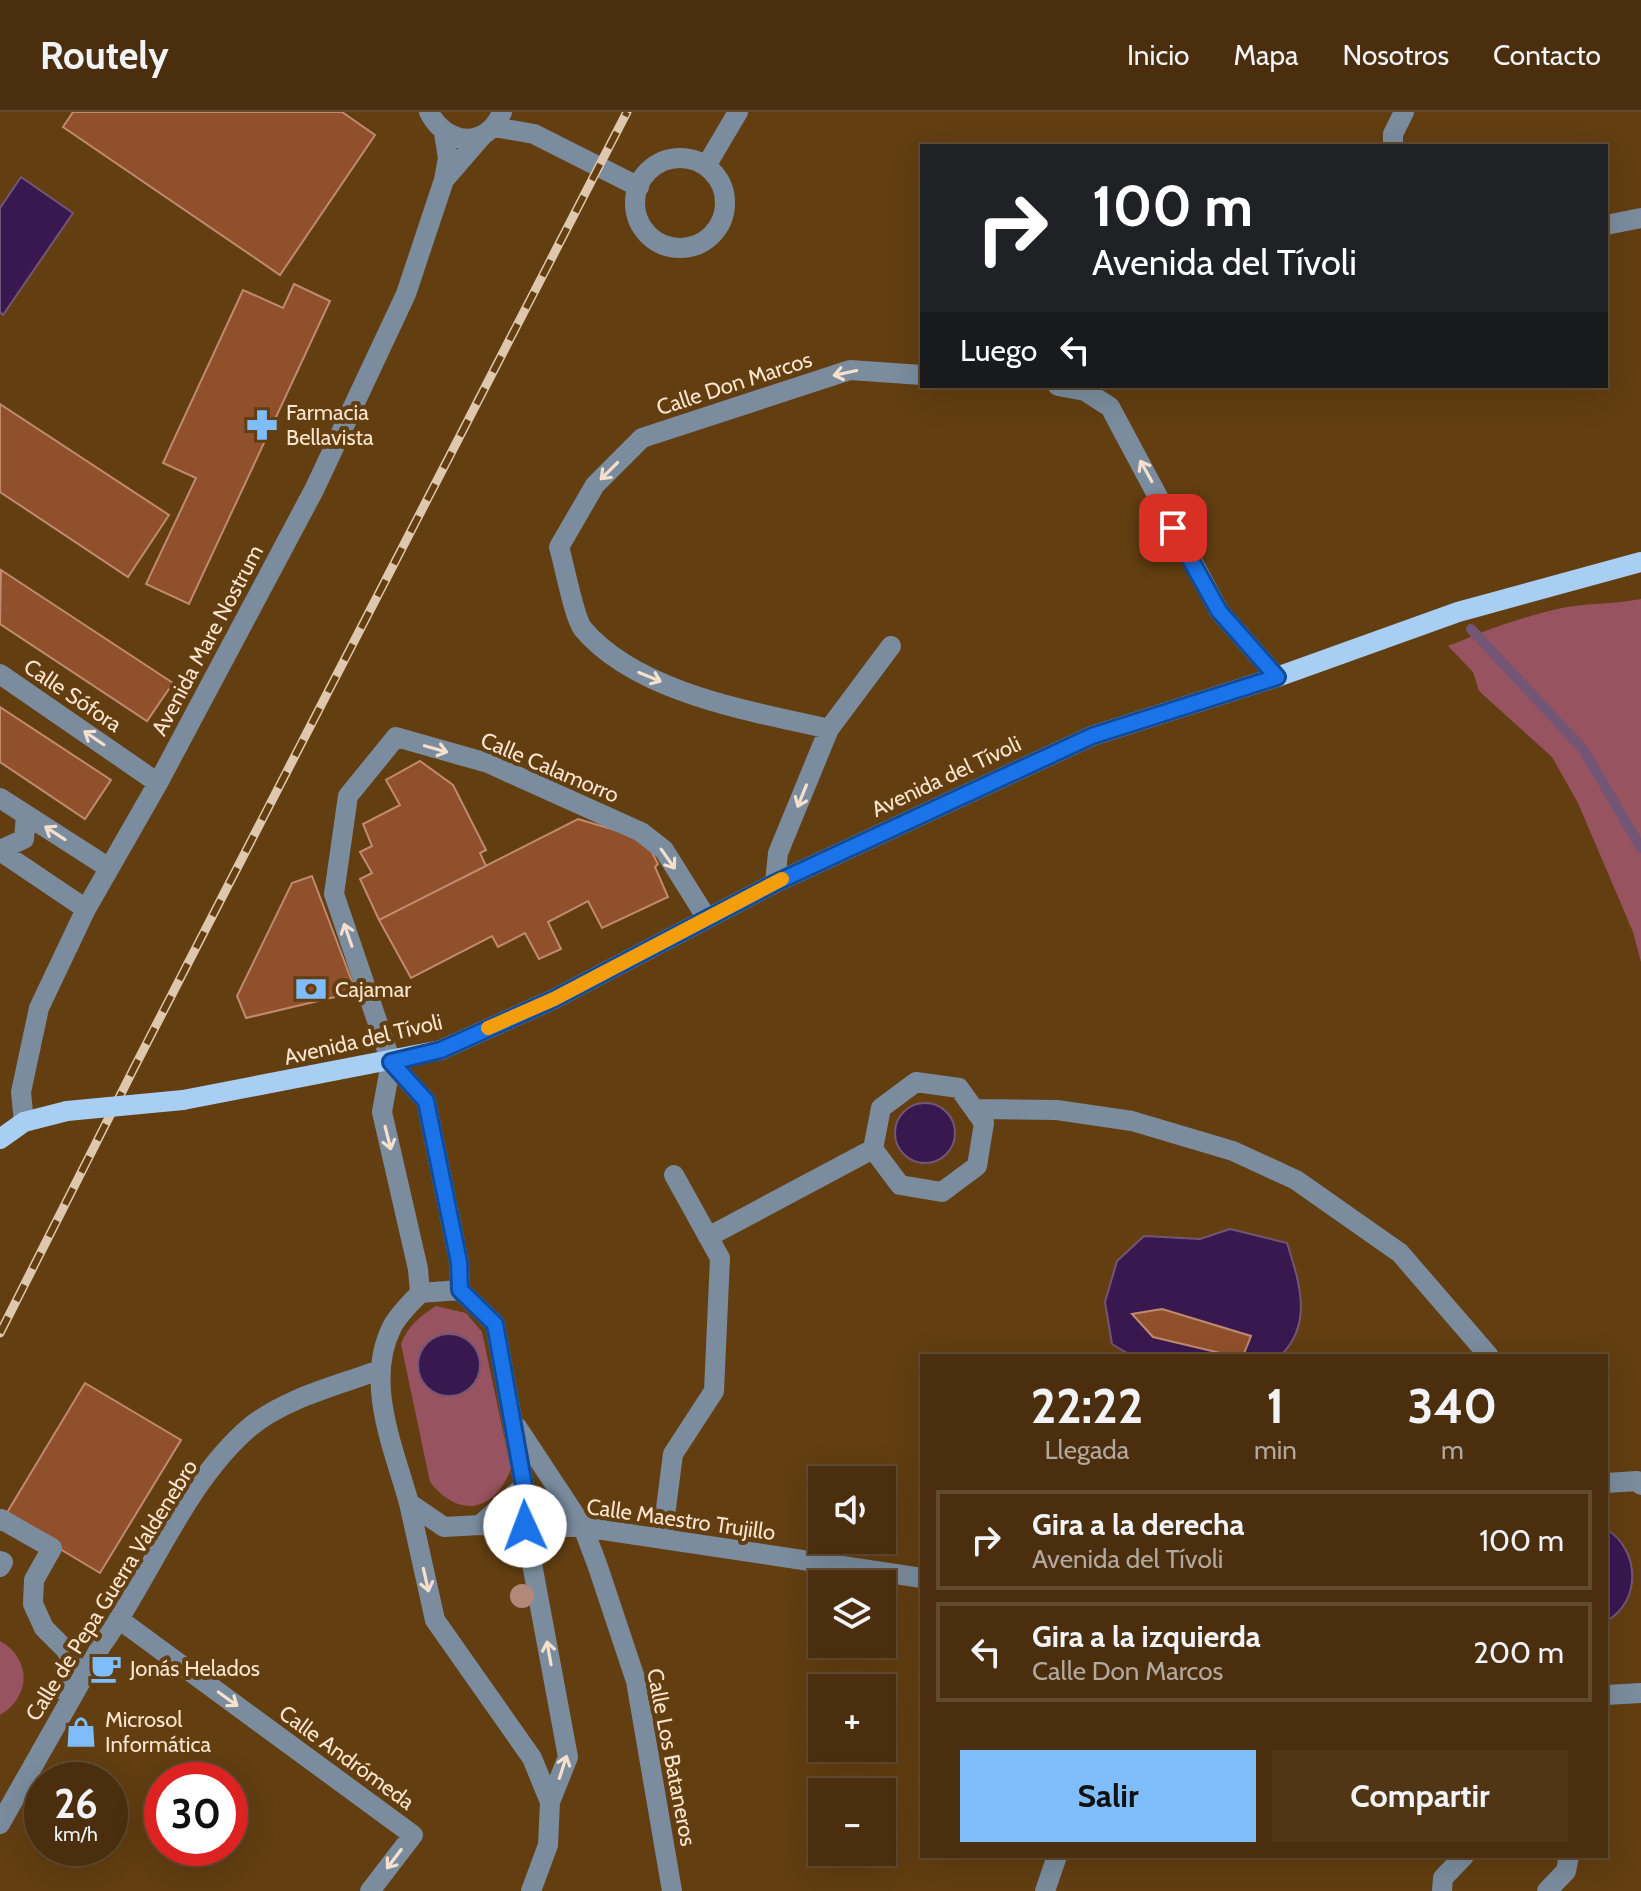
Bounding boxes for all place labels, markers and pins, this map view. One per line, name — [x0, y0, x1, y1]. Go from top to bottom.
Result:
place label: Farmacia Bellavista — [286, 399, 374, 451]
pharmacy icon: Farmacia Bellavista — [245, 408, 279, 442]
pin — [1139, 494, 1207, 562]
bank icon: Cajamar — [294, 972, 328, 1006]
place label: Cajamar — [335, 976, 411, 1003]
cafe icon: Jonás Helados — [89, 1651, 123, 1685]
place label: Jonás Helados — [129, 1655, 260, 1682]
place label: Microsol Informática — [105, 1706, 211, 1758]
shop icon: Microsol Informática — [64, 1715, 98, 1749]

